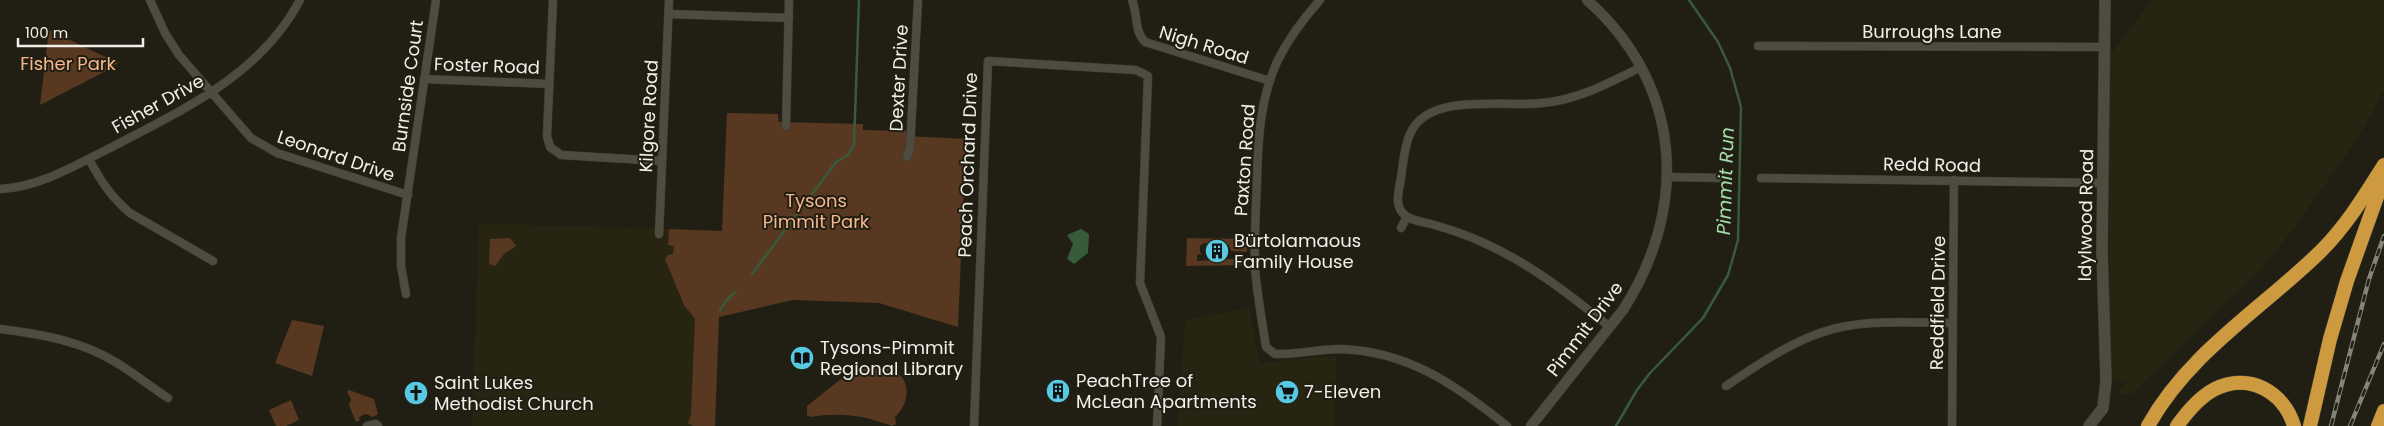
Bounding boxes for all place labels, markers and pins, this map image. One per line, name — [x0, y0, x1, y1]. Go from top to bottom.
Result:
place label: Bürtolamaous Family House — [1234, 228, 1361, 274]
building icon: Bürtolamaous Family House — [1204, 238, 1230, 264]
place label: Tysons-Pimmit Regional Library — [820, 335, 963, 381]
library icon: Tysons-Pimmit Regional Library — [789, 345, 815, 371]
place label: PeachTree of McLean Apartments — [1076, 368, 1257, 414]
place label: Saint Lukes Methodist Church — [434, 370, 594, 416]
building icon: PeachTree of McLean Apartments — [1045, 378, 1071, 404]
supermarket icon: 7-Eleven — [1274, 379, 1300, 405]
place label: 7-Eleven — [1304, 379, 1381, 404]
church icon: Saint Lukes Methodist Church — [403, 380, 429, 406]

